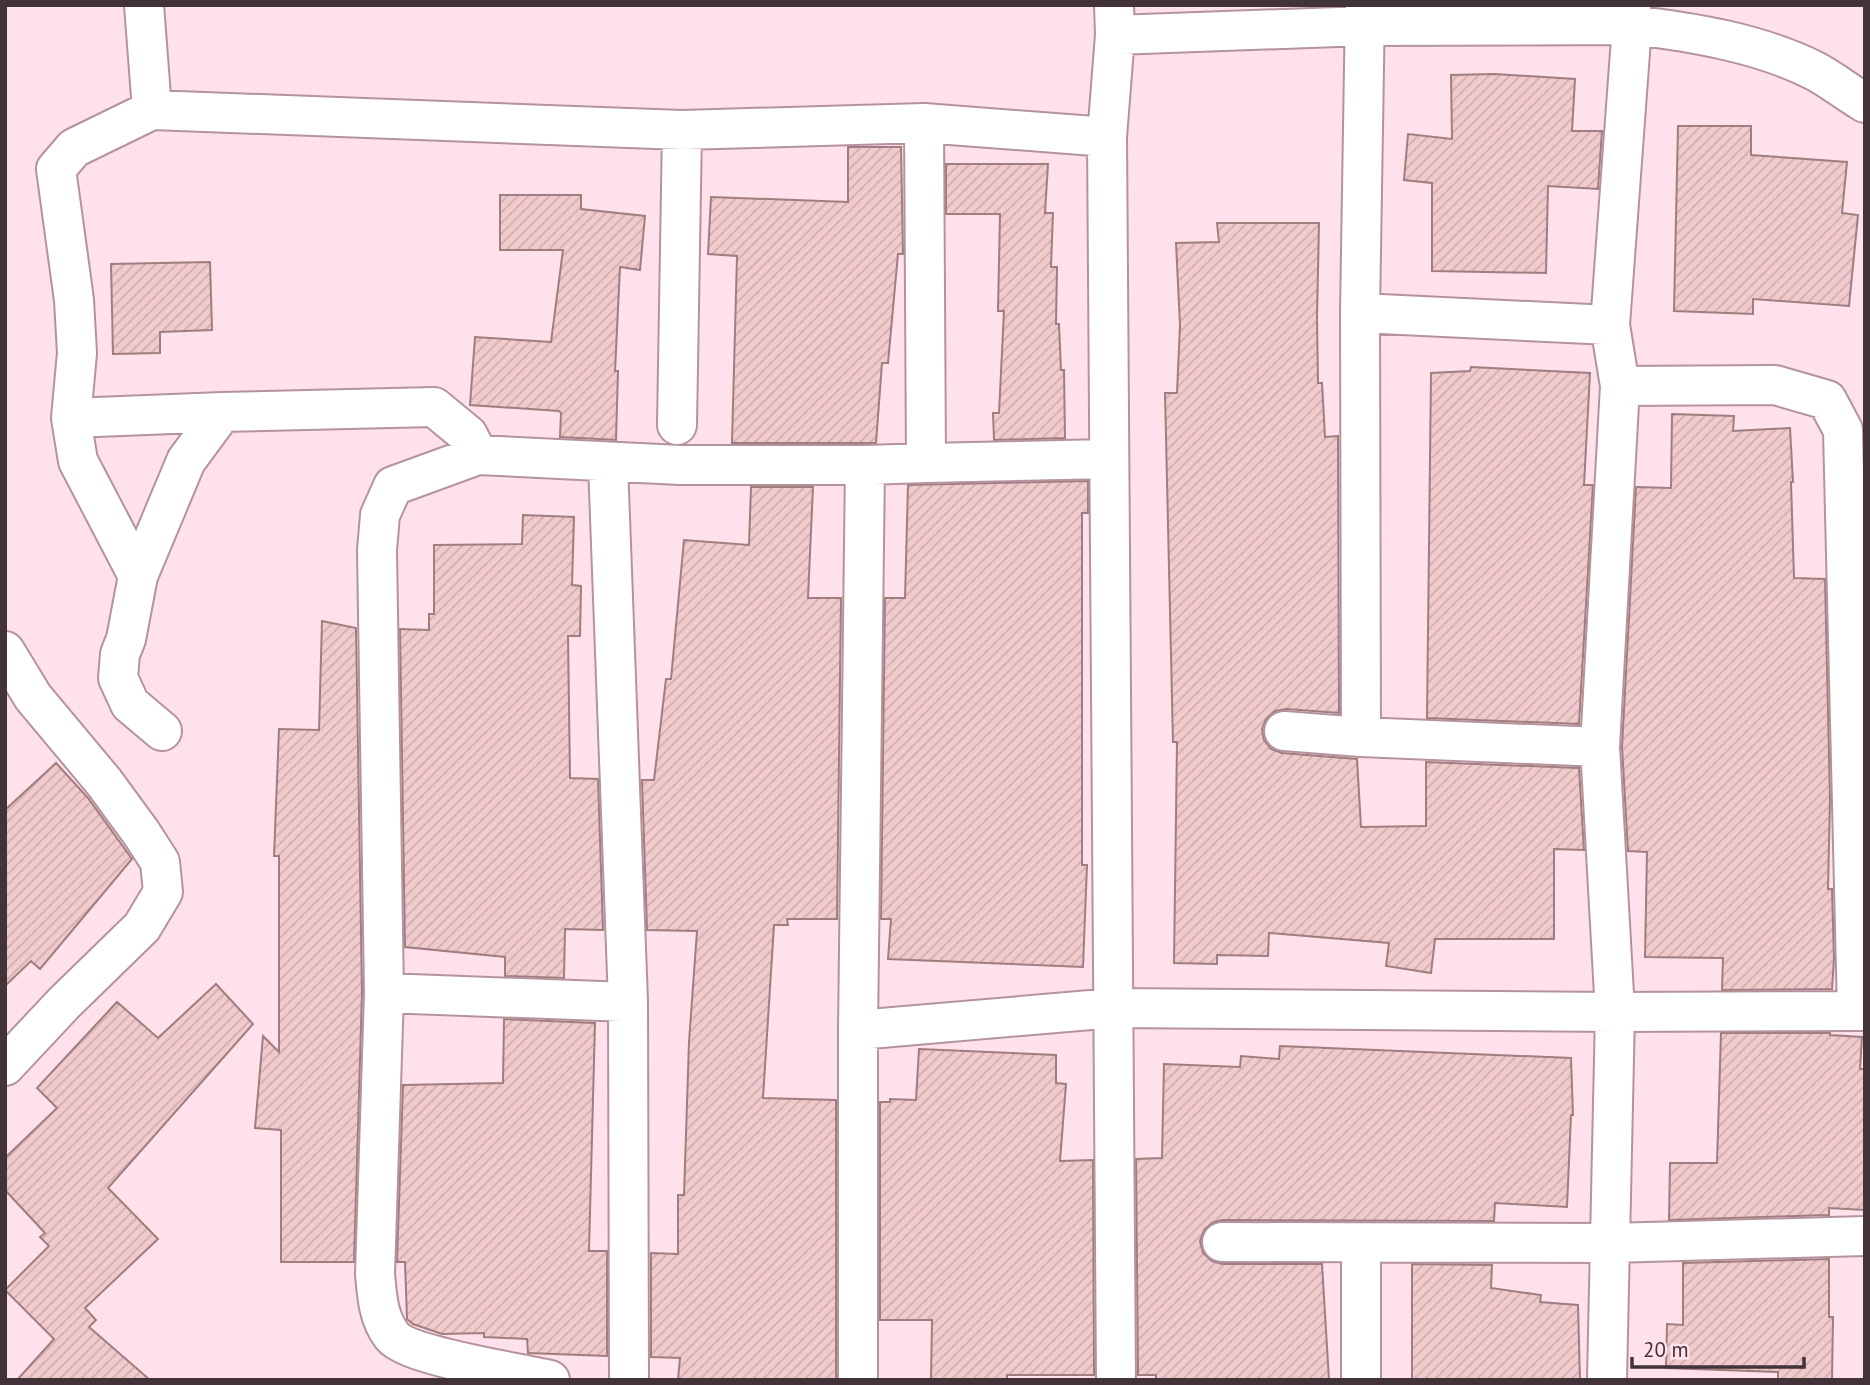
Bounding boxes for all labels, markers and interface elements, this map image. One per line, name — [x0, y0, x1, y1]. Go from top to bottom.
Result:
scale bar — [1632, 1326, 1804, 1370]
text: 20 m — [1643, 1336, 1689, 1363]

